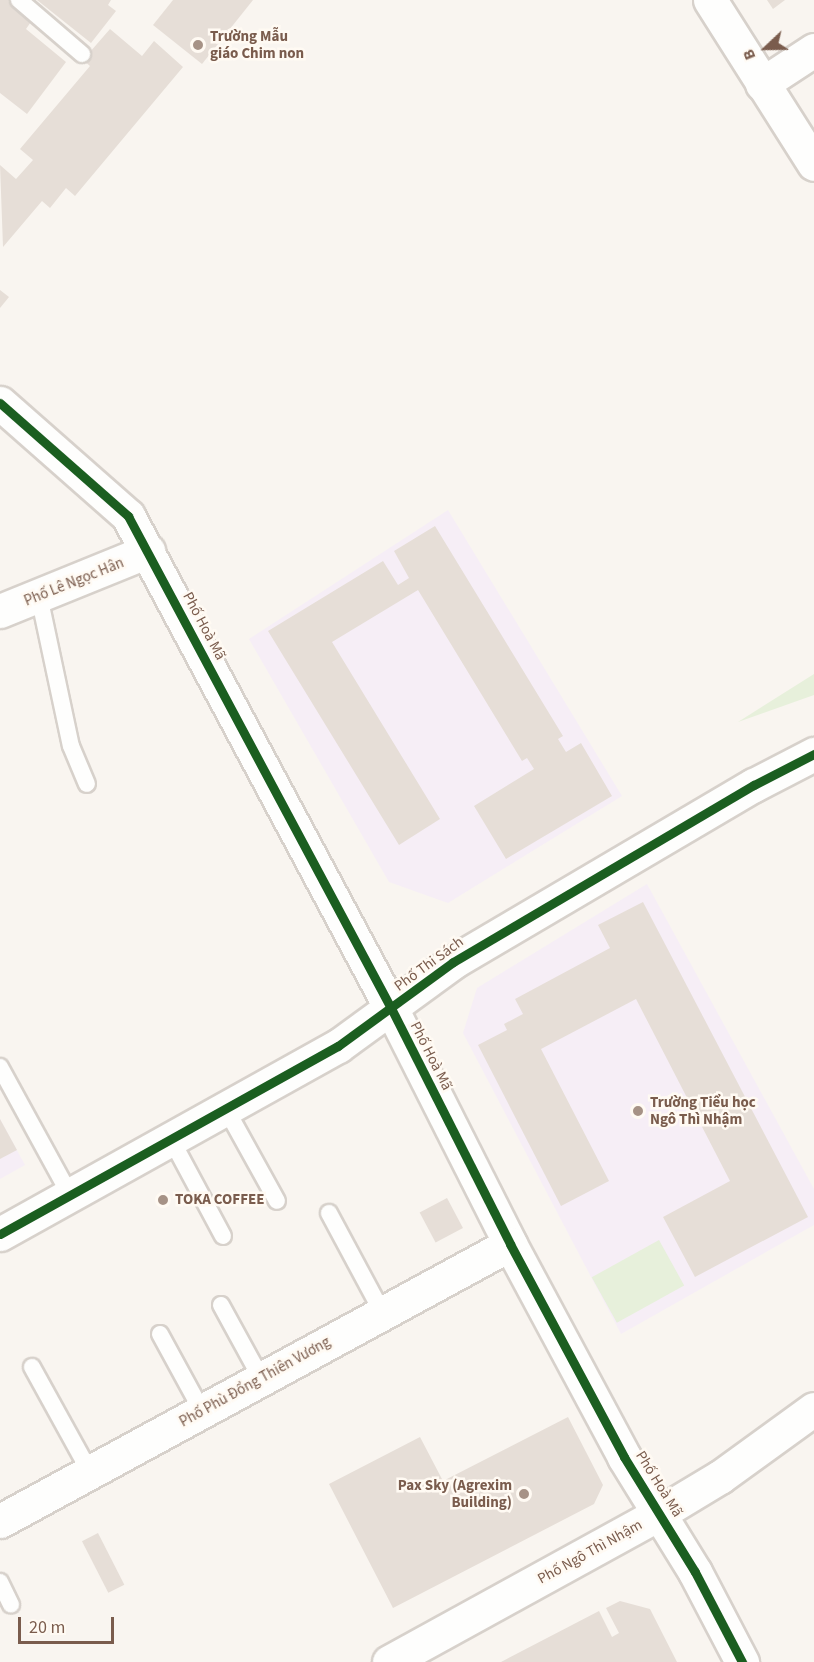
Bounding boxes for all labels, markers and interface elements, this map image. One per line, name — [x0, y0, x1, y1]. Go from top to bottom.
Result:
north arrow — [736, 18, 796, 78]
place label: Trường Mẫu giáo Chim non — [210, 27, 304, 62]
marker: Trường Mẫu giáo Chim non — [191, 38, 205, 52]
text: B — [737, 46, 761, 63]
street label: Phố Lê Ngọc Hân — [22, 554, 126, 610]
street label: Phố Hoà Mã — [179, 589, 229, 663]
street label: Phố Thi Sách — [391, 933, 467, 995]
street label: Phố Hoà Mã — [406, 1019, 456, 1093]
place label: Trường Tiểu học Ngô Thì Nhậm — [650, 1093, 756, 1128]
marker: Trường Tiểu học Ngô Thì Nhậm — [631, 1104, 645, 1118]
place label: TOKA COFFEE — [175, 1191, 264, 1209]
marker: TOKA COFFEE — [156, 1193, 170, 1207]
street label: Phố Phù Đổng Thiên Vương — [176, 1333, 334, 1431]
street label: Phố Hoà Mã — [632, 1448, 686, 1520]
place label: Pax Sky (Agrexim Building) — [398, 1476, 512, 1511]
marker: Pax Sky (Agrexim Building) — [517, 1487, 531, 1501]
street label: Phố Ngô Thì Nhậm — [535, 1516, 645, 1588]
scale bar — [21, 1605, 117, 1643]
text: 20 m — [29, 1615, 65, 1640]

